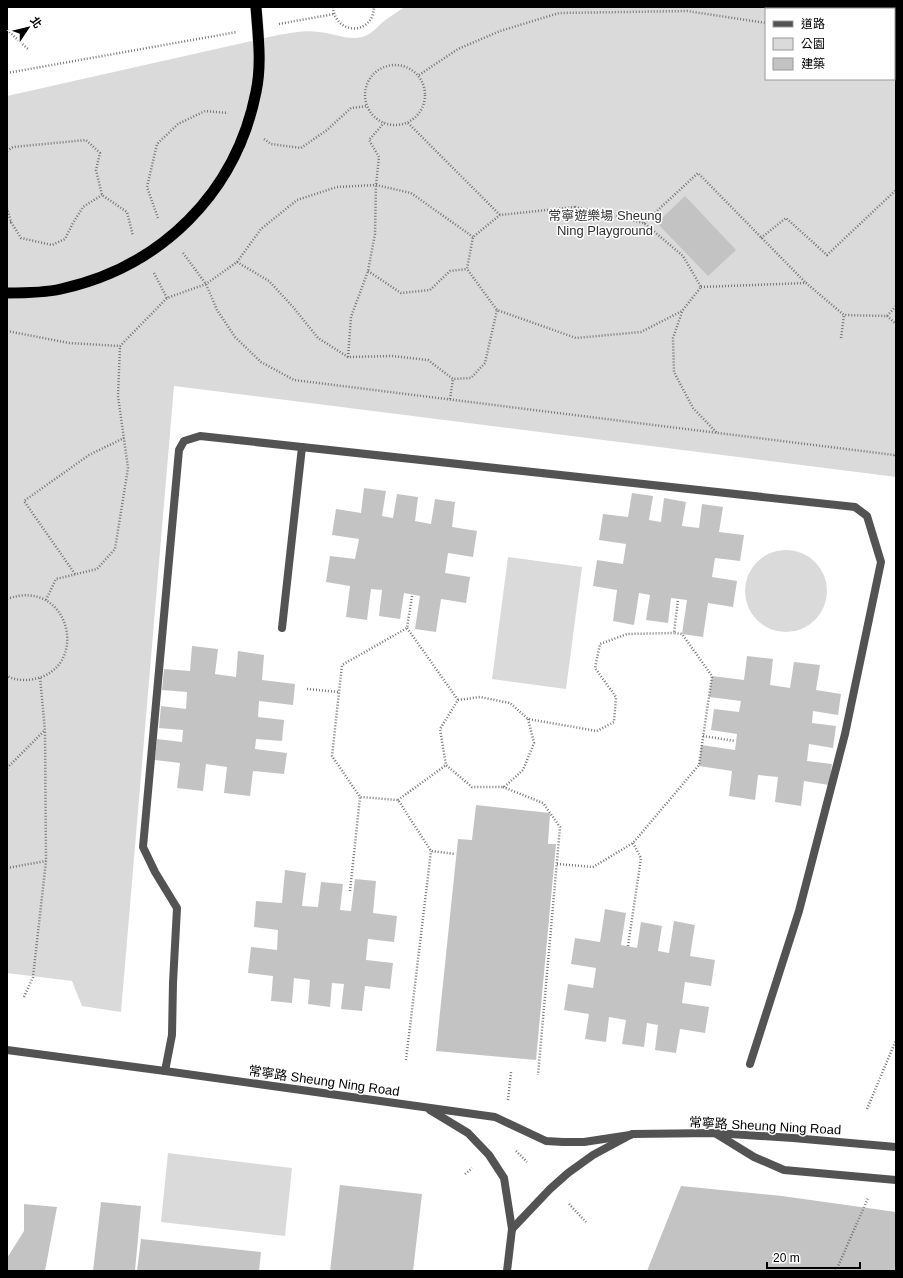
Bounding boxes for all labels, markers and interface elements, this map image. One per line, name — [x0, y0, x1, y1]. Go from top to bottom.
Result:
north arrow — [8, 8, 48, 48]
legend — [765, 8, 895, 80]
text: 北 — [28, 14, 44, 30]
text: 道路 — [801, 17, 825, 31]
text: 公園 — [801, 37, 825, 51]
text: 建築 — [801, 57, 825, 71]
park label: 常寧遊樂場 Sheung Ning Playground — [548, 208, 662, 238]
street label: 常寧路 Sheung Ning Road — [247, 1063, 401, 1099]
street label: 常寧路 Sheung Ning Road — [688, 1115, 842, 1137]
scale bar — [767, 1244, 860, 1270]
text: 20 m — [773, 1251, 800, 1265]

